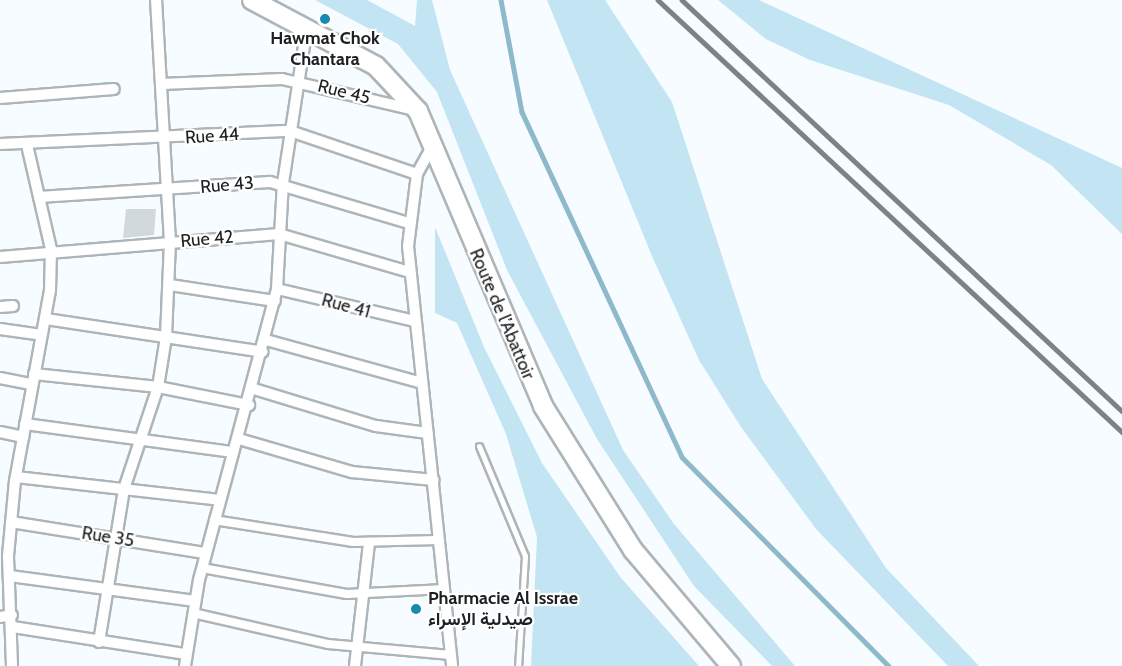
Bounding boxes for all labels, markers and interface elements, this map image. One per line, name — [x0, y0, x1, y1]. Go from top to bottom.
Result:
marker: Hawmat Chok Chantara — [318, 12, 332, 26]
place label: Hawmat Chok Chantara — [270, 28, 380, 70]
street label: Rue 45 — [315, 75, 373, 109]
street label: Rue 44 — [184, 123, 240, 149]
street label: Rue 43 — [199, 172, 255, 198]
street label: Rue 42 — [180, 226, 234, 252]
street label: Route de l’Abattoir — [465, 245, 539, 383]
street label: Rue 41 — [319, 289, 373, 323]
street label: Rue 35 — [80, 522, 136, 552]
place label: Pharmacie Al Issrae صيدلية الإسراء — [428, 588, 578, 630]
marker: Pharmacie Al Issrae صيدلية الإسراء — [409, 602, 423, 616]

